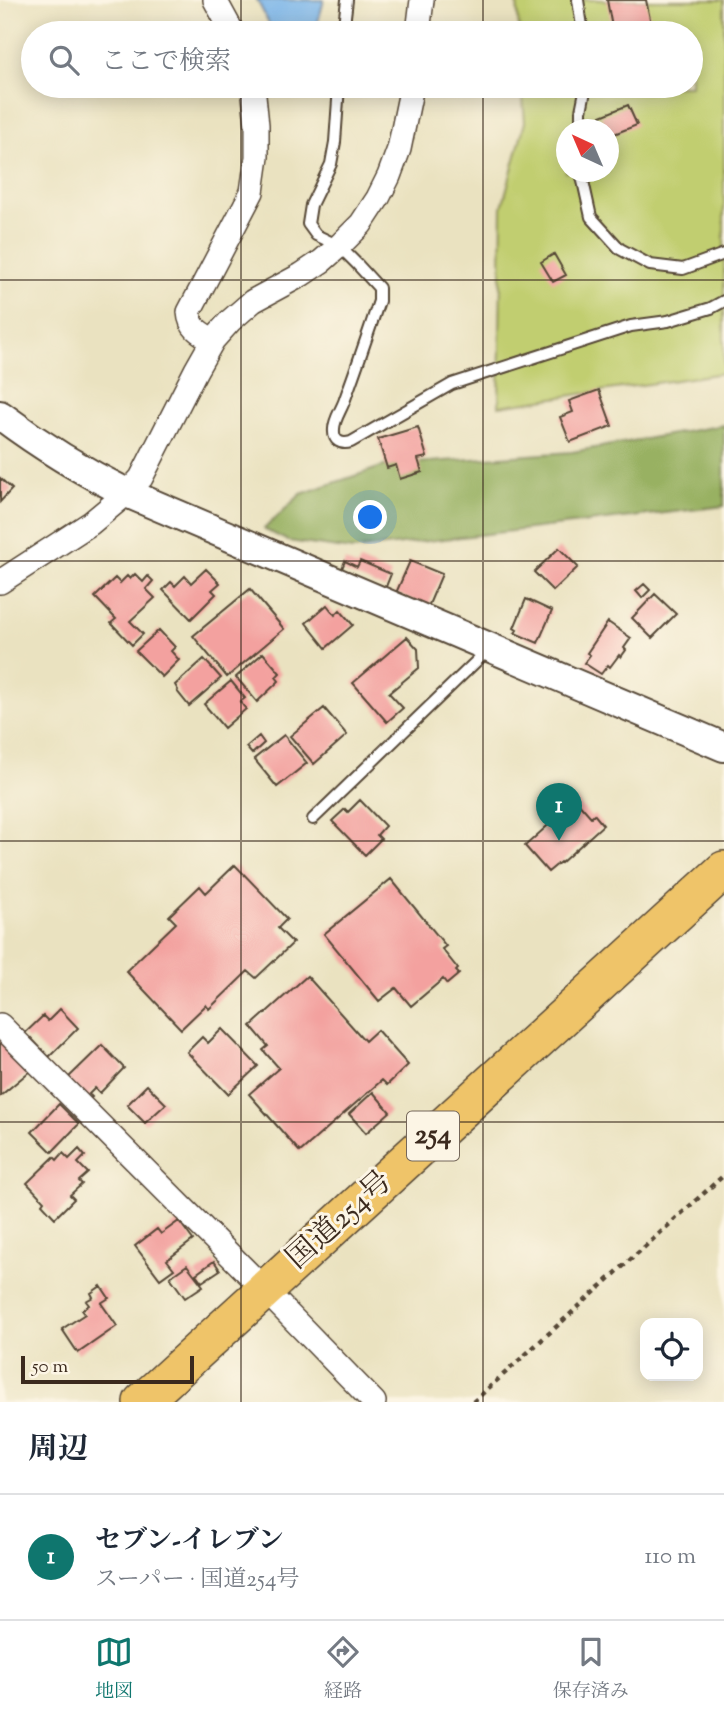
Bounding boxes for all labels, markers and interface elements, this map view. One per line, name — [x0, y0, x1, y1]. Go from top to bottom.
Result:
search box — [21, 21, 703, 98]
icon: search — [45, 41, 83, 79]
text: ここで検索 — [101, 44, 231, 81]
north arrow — [556, 119, 619, 182]
your location — [353, 500, 387, 534]
pin: 1 — [536, 783, 582, 841]
road number: 254 — [407, 1112, 459, 1160]
street label: 国道254号 — [278, 1162, 402, 1280]
map controls — [640, 1318, 703, 1381]
button: locate — [640, 1318, 703, 1381]
scale bar — [21, 1353, 194, 1385]
text: 50 m — [32, 1354, 68, 1381]
text: 周辺 — [28, 1429, 88, 1472]
text: セブン-イレブン — [95, 1523, 284, 1560]
text: 1 — [47, 1541, 55, 1574]
text: 110 m — [645, 1541, 696, 1574]
text: スーパー · 国道254号 — [95, 1564, 300, 1597]
tab: 地図 — [95, 1633, 133, 1706]
tab: 経路 — [324, 1633, 362, 1706]
tab: 保存済み — [553, 1633, 629, 1706]

